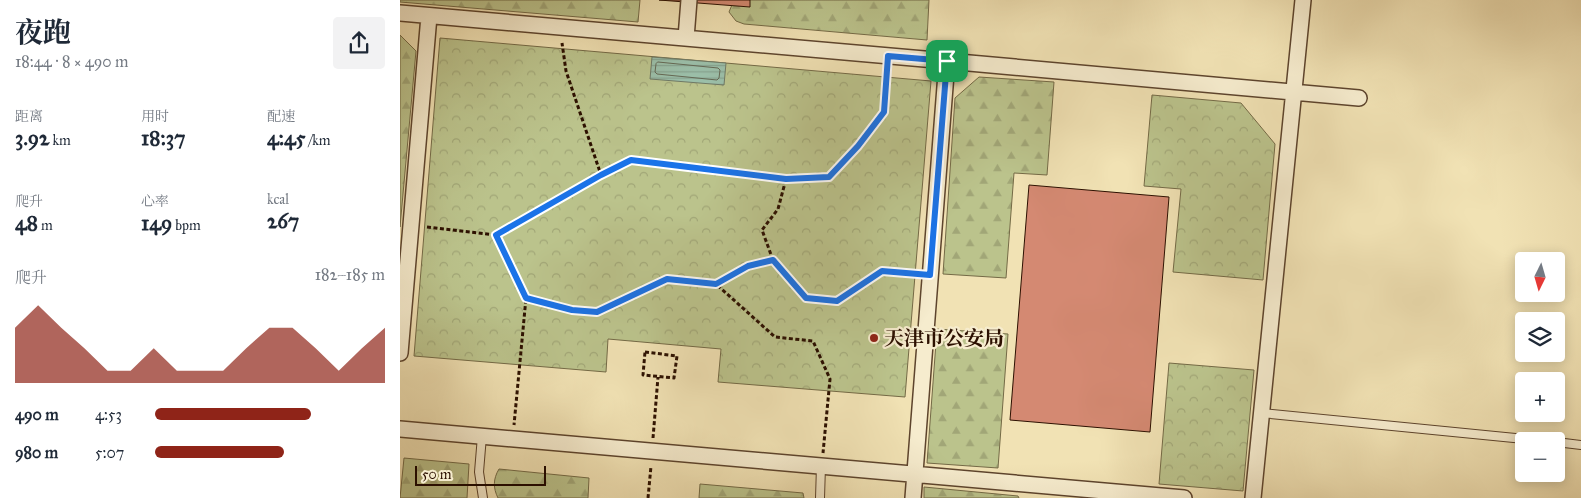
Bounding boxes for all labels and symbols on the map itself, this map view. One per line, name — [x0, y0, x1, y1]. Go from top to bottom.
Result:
pin — [926, 40, 968, 82]
north arrow — [1515, 252, 1565, 302]
place label: 天津市公安局 — [884, 326, 1004, 350]
marker: 天津市公安局 — [868, 332, 880, 344]
scale bar — [415, 463, 546, 486]

